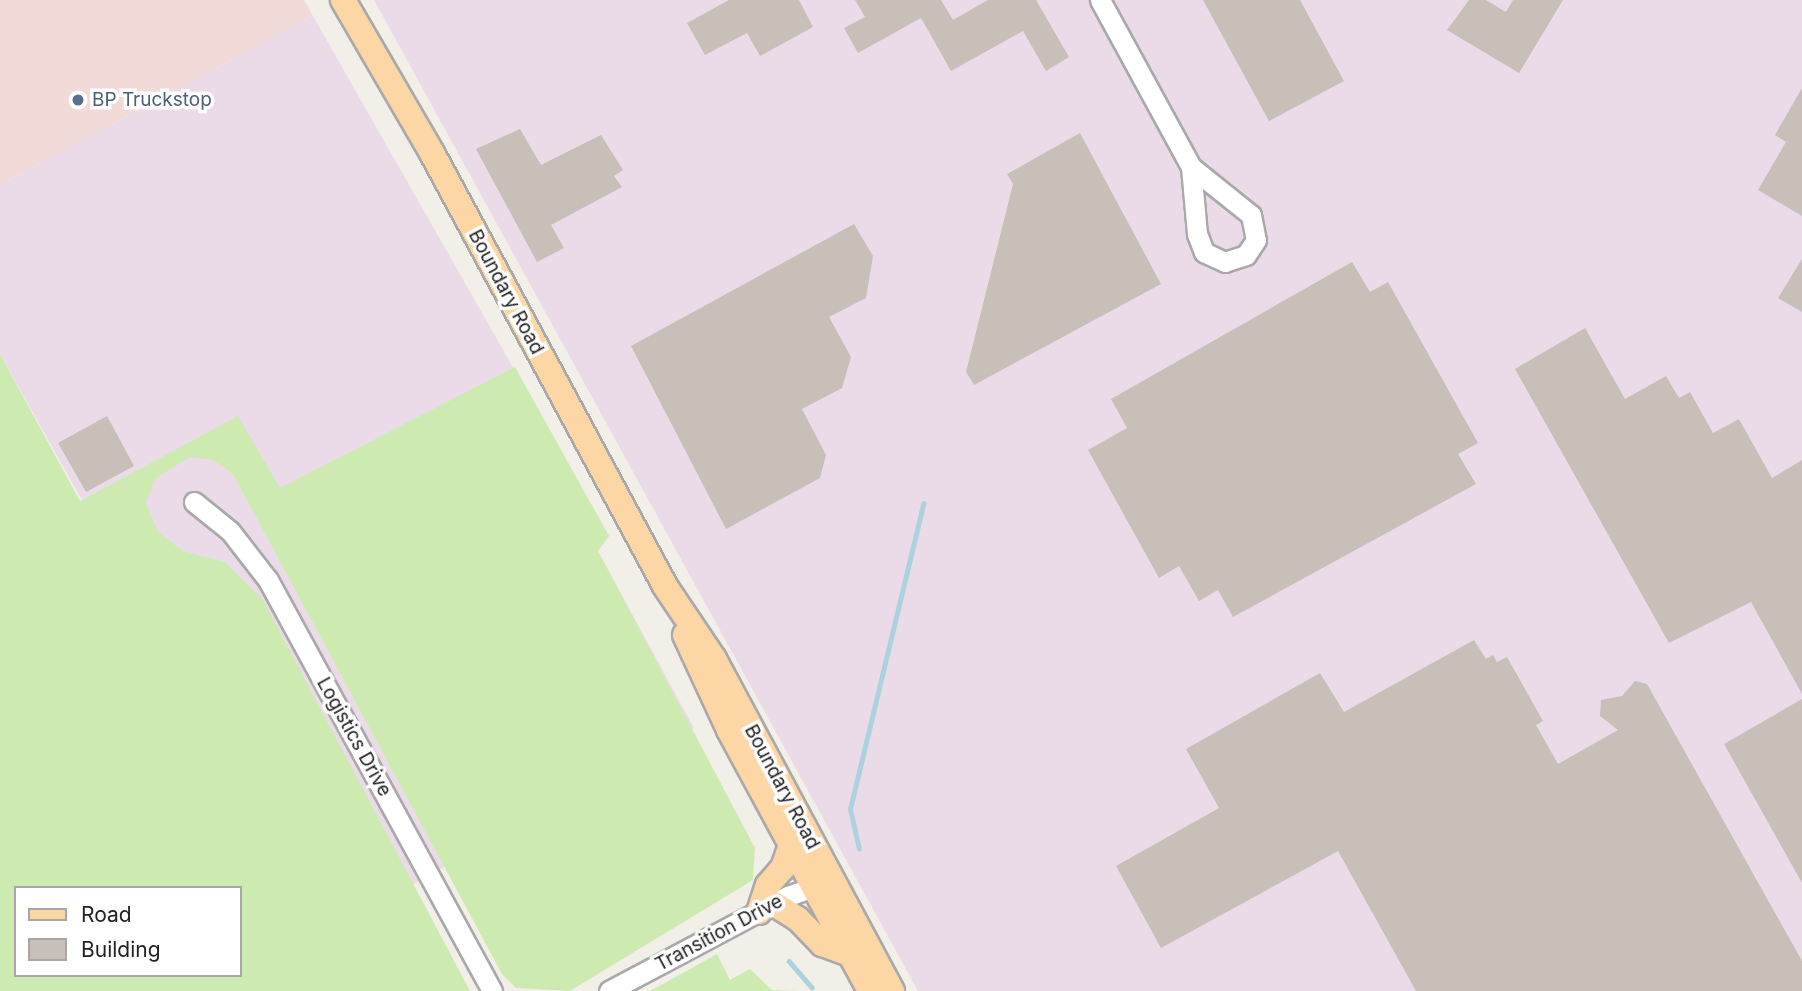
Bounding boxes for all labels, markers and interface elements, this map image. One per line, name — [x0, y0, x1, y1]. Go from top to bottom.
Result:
place label: BP Truckstop — [92, 89, 212, 111]
marker: BP Truckstop — [70, 92, 86, 108]
street label: Boundary Road — [464, 226, 548, 358]
street label: Logistics Drive — [312, 673, 396, 801]
street label: Boundary Road — [740, 721, 824, 853]
legend — [14, 886, 242, 977]
street label: Transition Drive — [651, 890, 787, 976]
text: Road — [81, 902, 132, 927]
text: Building — [81, 937, 161, 962]

